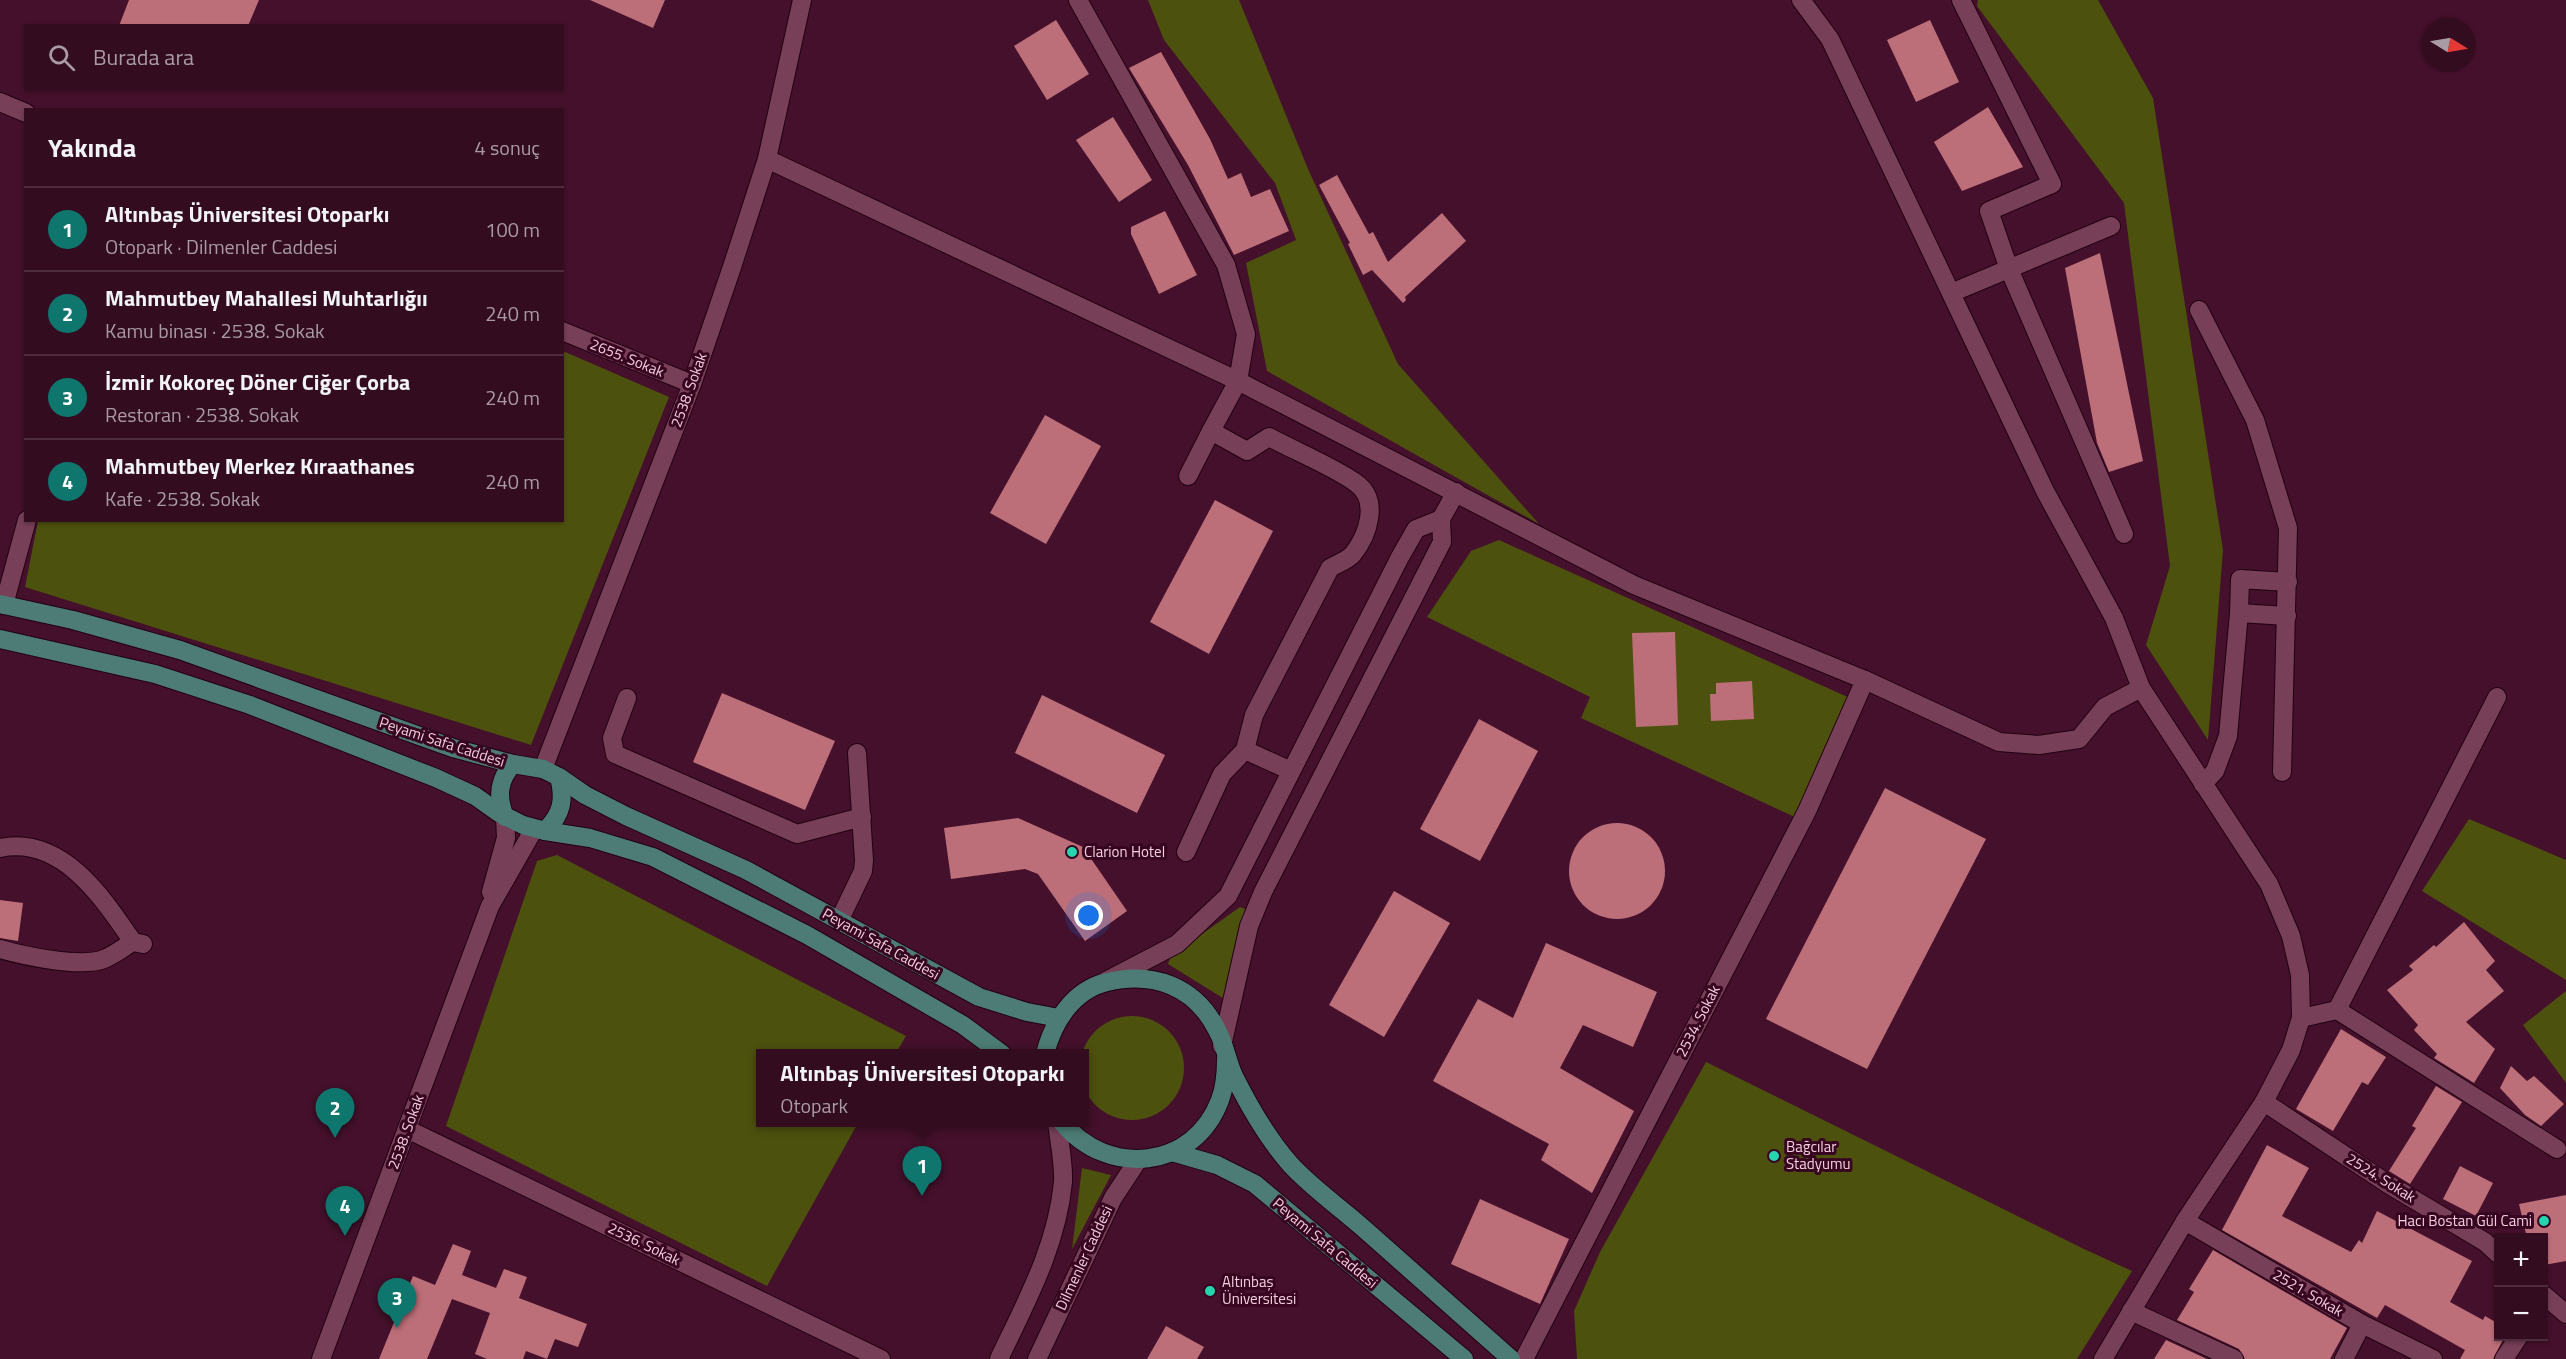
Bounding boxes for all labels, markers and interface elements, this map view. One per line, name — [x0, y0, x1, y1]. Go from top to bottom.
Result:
north arrow — [2422, 18, 2476, 72]
search box — [24, 24, 564, 90]
text: Burada ara — [93, 40, 194, 74]
icon: search — [45, 41, 78, 74]
text: Yakında — [48, 128, 136, 167]
text: 4 sonuç — [474, 132, 540, 163]
text: Altınbaş Üniversitesi Otoparkı — [105, 197, 389, 231]
text: 1 — [62, 214, 73, 245]
text: 100 m — [485, 214, 540, 245]
text: Otopark · Dilmenler Caddesi — [105, 231, 337, 262]
text: Mahmutbey Mahallesi Muhtarlığıı — [105, 281, 428, 315]
text: 2 — [62, 298, 73, 329]
text: 240 m — [485, 298, 540, 329]
text: Kamu binası · 2538. Sokak — [105, 315, 325, 346]
street label: 2655. Sokak — [587, 332, 668, 383]
street label: 2538. Sokak — [664, 349, 713, 430]
text: İzmir Kokoreç Döner Ciğer Çorba — [105, 365, 410, 399]
text: 3 — [62, 382, 73, 413]
text: 240 m — [485, 382, 540, 413]
text: Restoran · 2538. Sokak — [105, 399, 299, 430]
text: Mahmutbey Merkez Kıraathanes — [105, 449, 415, 483]
text: 4 — [62, 466, 73, 497]
text: 240 m — [485, 466, 540, 497]
text: Kafe · 2538. Sokak — [105, 483, 260, 514]
street label: Peyami Safa Caddesi — [376, 710, 508, 773]
place label: Clarion Hotel — [1084, 840, 1165, 863]
marker: Clarion Hotel — [1065, 845, 1079, 859]
your location — [1074, 901, 1103, 930]
street label: Peyami Safa Caddesi — [818, 902, 944, 985]
street label: 2534. Sokak — [1670, 981, 1726, 1061]
popup — [756, 1049, 1089, 1127]
text: Altınbaş Üniversitesi Otoparkı — [780, 1056, 1065, 1090]
pin: 2 — [316, 1088, 354, 1138]
text: Otopark — [780, 1090, 848, 1121]
street label: 2538. Sokak — [381, 1091, 430, 1172]
place label: Bağcılar Stadyumu — [1786, 1135, 1850, 1175]
pin: 1 — [902, 1146, 942, 1196]
street label: 2524. Sokak — [2342, 1147, 2420, 1208]
marker: Bağcılar Stadyumu — [1767, 1149, 1781, 1163]
pin: 4 — [326, 1186, 364, 1236]
street label: Peyami Safa Caddesi — [1268, 1192, 1383, 1293]
street label: Dilmenler Caddesi — [1049, 1201, 1118, 1314]
place label: Hacı Bostan Gül Cami — [2397, 1209, 2532, 1232]
marker: Hacı Bostan Gül Cami — [2537, 1214, 2551, 1228]
street label: 2536. Sokak — [604, 1216, 684, 1271]
map controls — [2494, 1233, 2548, 1341]
button: + — [2494, 1233, 2548, 1287]
street label: 2521. Sokak — [2269, 1263, 2348, 1322]
place label: Altınbaş Üniversitesi — [1222, 1270, 1296, 1310]
pin: 3 — [378, 1278, 416, 1328]
marker: Altınbaş Üniversitesi — [1203, 1284, 1217, 1298]
button: − — [2494, 1287, 2548, 1341]

